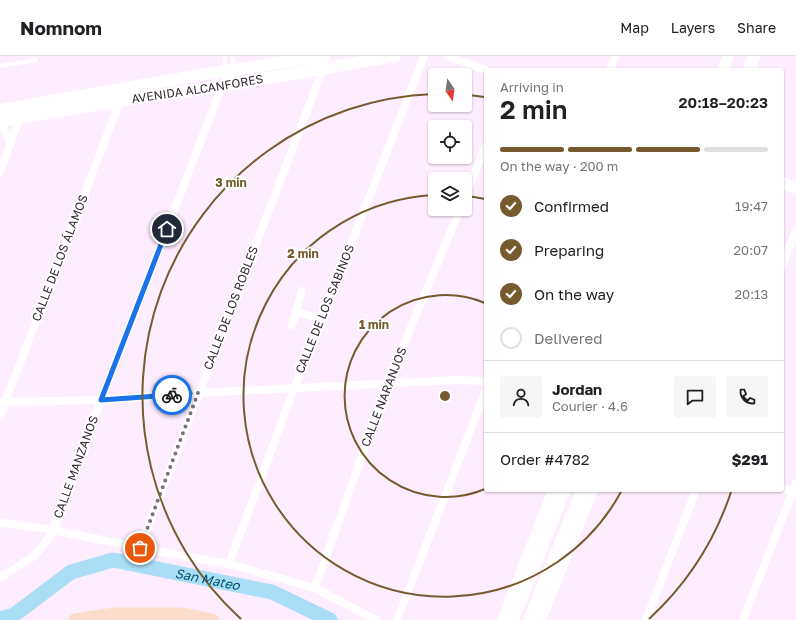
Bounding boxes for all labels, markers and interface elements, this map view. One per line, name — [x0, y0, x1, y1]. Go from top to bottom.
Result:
text: Nomnom — [20, 16, 102, 39]
text: Map — [620, 19, 649, 36]
text: Layers — [671, 19, 715, 36]
text: Share — [737, 19, 776, 36]
north arrow — [428, 68, 472, 112]
map controls — [428, 68, 472, 216]
street label: AVENIDA ALCANFORES — [130, 71, 265, 106]
text: Arriving in — [500, 79, 564, 95]
text: 20:18–20:23 — [679, 93, 768, 111]
text: 2 min — [500, 94, 568, 125]
button: locate — [428, 120, 472, 164]
text: On the way · 200 m — [500, 158, 618, 174]
button: layers — [428, 172, 472, 216]
text: 3 min — [215, 175, 247, 190]
street label: CALLE DE LOS ÁLAMOS — [28, 192, 91, 323]
icon: check — [500, 195, 522, 217]
text: Confirmed — [534, 197, 609, 215]
text: 19:47 — [735, 198, 768, 214]
pin — [150, 212, 184, 246]
icon: home — [156, 218, 178, 240]
icon: check — [500, 239, 522, 261]
text: Preparing — [534, 241, 604, 259]
street label: CALLE DE LOS SABINOS — [292, 242, 357, 375]
text: 20:07 — [734, 242, 768, 258]
street label: CALLE DE LOS ROBLES — [200, 243, 261, 372]
text: 2 min — [287, 246, 319, 261]
icon: check — [500, 283, 522, 305]
text: On the way — [534, 285, 614, 303]
text: 20:13 — [735, 286, 768, 302]
text: 1 min — [359, 317, 389, 332]
text: Delivered — [534, 329, 602, 347]
street label: CALLE NARANJOS — [358, 345, 410, 449]
courier — [152, 375, 192, 415]
button: person — [500, 376, 542, 418]
button: chat — [674, 376, 716, 418]
button: phone — [726, 376, 768, 418]
text: Jordan — [552, 380, 602, 398]
icon: bike — [161, 384, 183, 406]
centre of rings — [438, 389, 452, 403]
text: Courier · 4.6 — [552, 398, 628, 414]
street label: CALLE MANZANOS — [50, 413, 101, 520]
text: Order #4782 — [500, 450, 589, 468]
text: $291 — [732, 450, 768, 468]
pin — [123, 531, 157, 565]
icon: bag — [129, 537, 151, 559]
water label: San Mateo — [174, 565, 243, 594]

